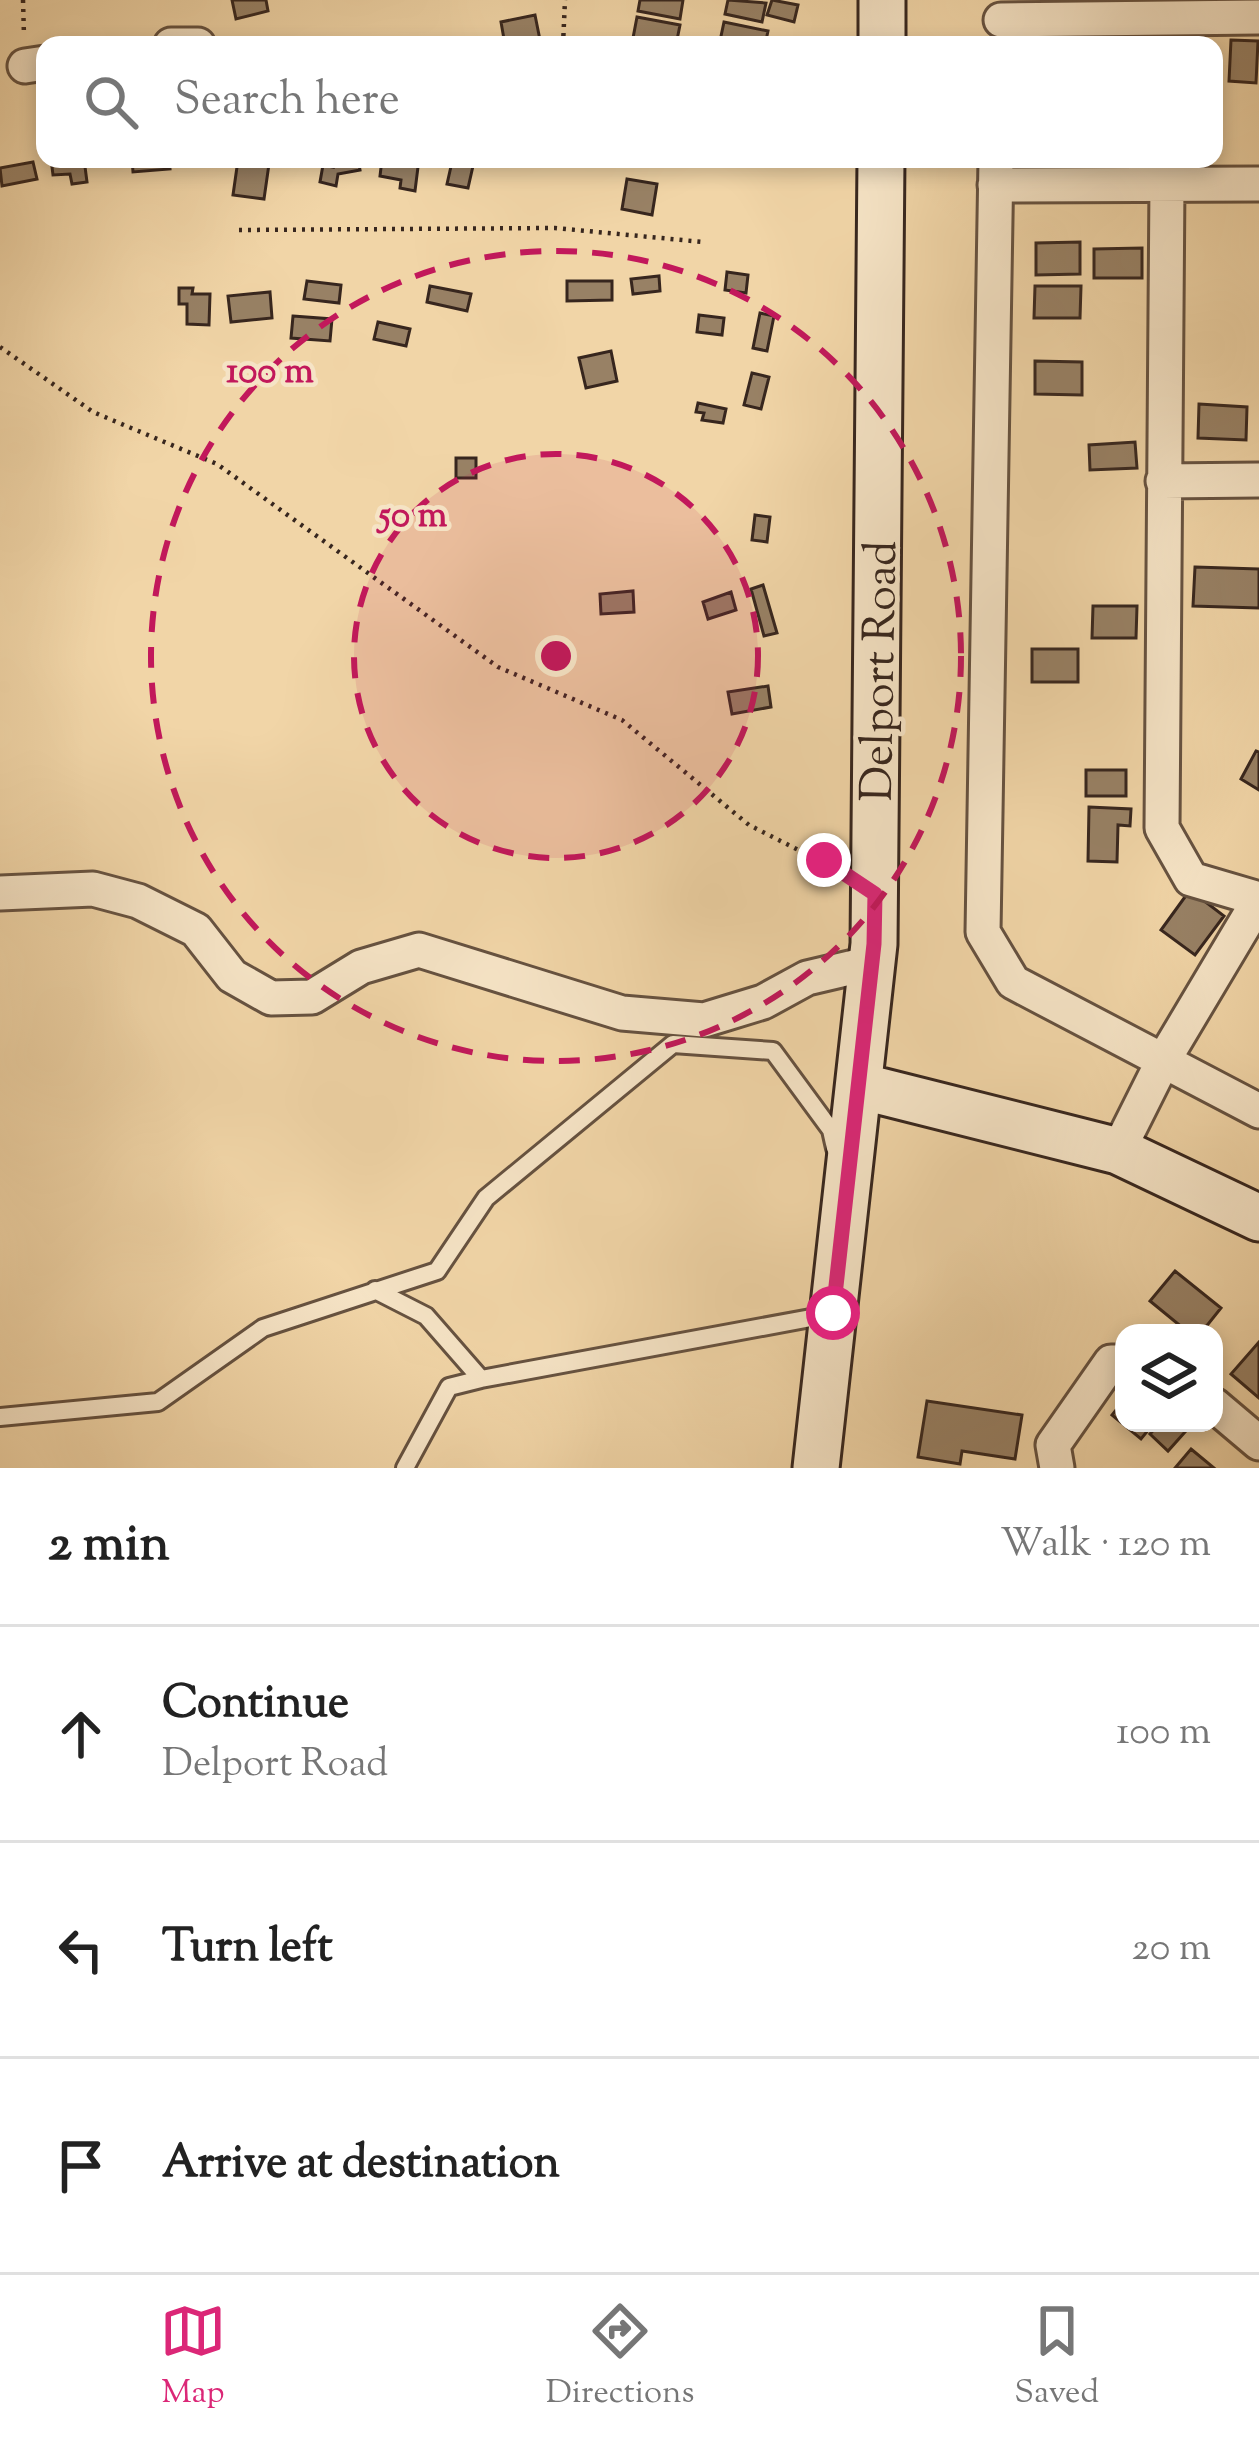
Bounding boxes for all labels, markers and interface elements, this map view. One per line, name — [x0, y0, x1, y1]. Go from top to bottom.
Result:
search box — [36, 36, 1223, 168]
icon: search — [78, 69, 144, 135]
text: Search here — [174, 70, 400, 135]
text: 100 m — [226, 347, 314, 399]
text: 50 m — [376, 491, 448, 543]
street label: Delport Road — [848, 540, 917, 802]
centre of rings — [535, 635, 577, 677]
route end — [797, 833, 851, 887]
route start — [806, 1286, 860, 1340]
map controls — [1115, 1324, 1223, 1432]
button: layers — [1115, 1324, 1223, 1432]
text: 2 min — [48, 1510, 170, 1583]
text: Walk · 120 m — [1000, 1518, 1211, 1574]
text: Continue — [162, 1673, 349, 1738]
icon: ahead — [48, 1701, 114, 1767]
text: 100 m — [1116, 1706, 1211, 1762]
text: Delport Road — [162, 1738, 388, 1794]
icon: left — [48, 1917, 114, 1983]
text: Turn left — [162, 1917, 333, 1982]
text: 20 m — [1132, 1922, 1211, 1978]
icon: arrive — [48, 2133, 114, 2199]
text: Arrive at destination — [162, 2133, 560, 2198]
tab: Map — [160, 2298, 226, 2418]
tab: Directions — [546, 2298, 695, 2418]
tab: Saved — [1014, 2298, 1099, 2418]

